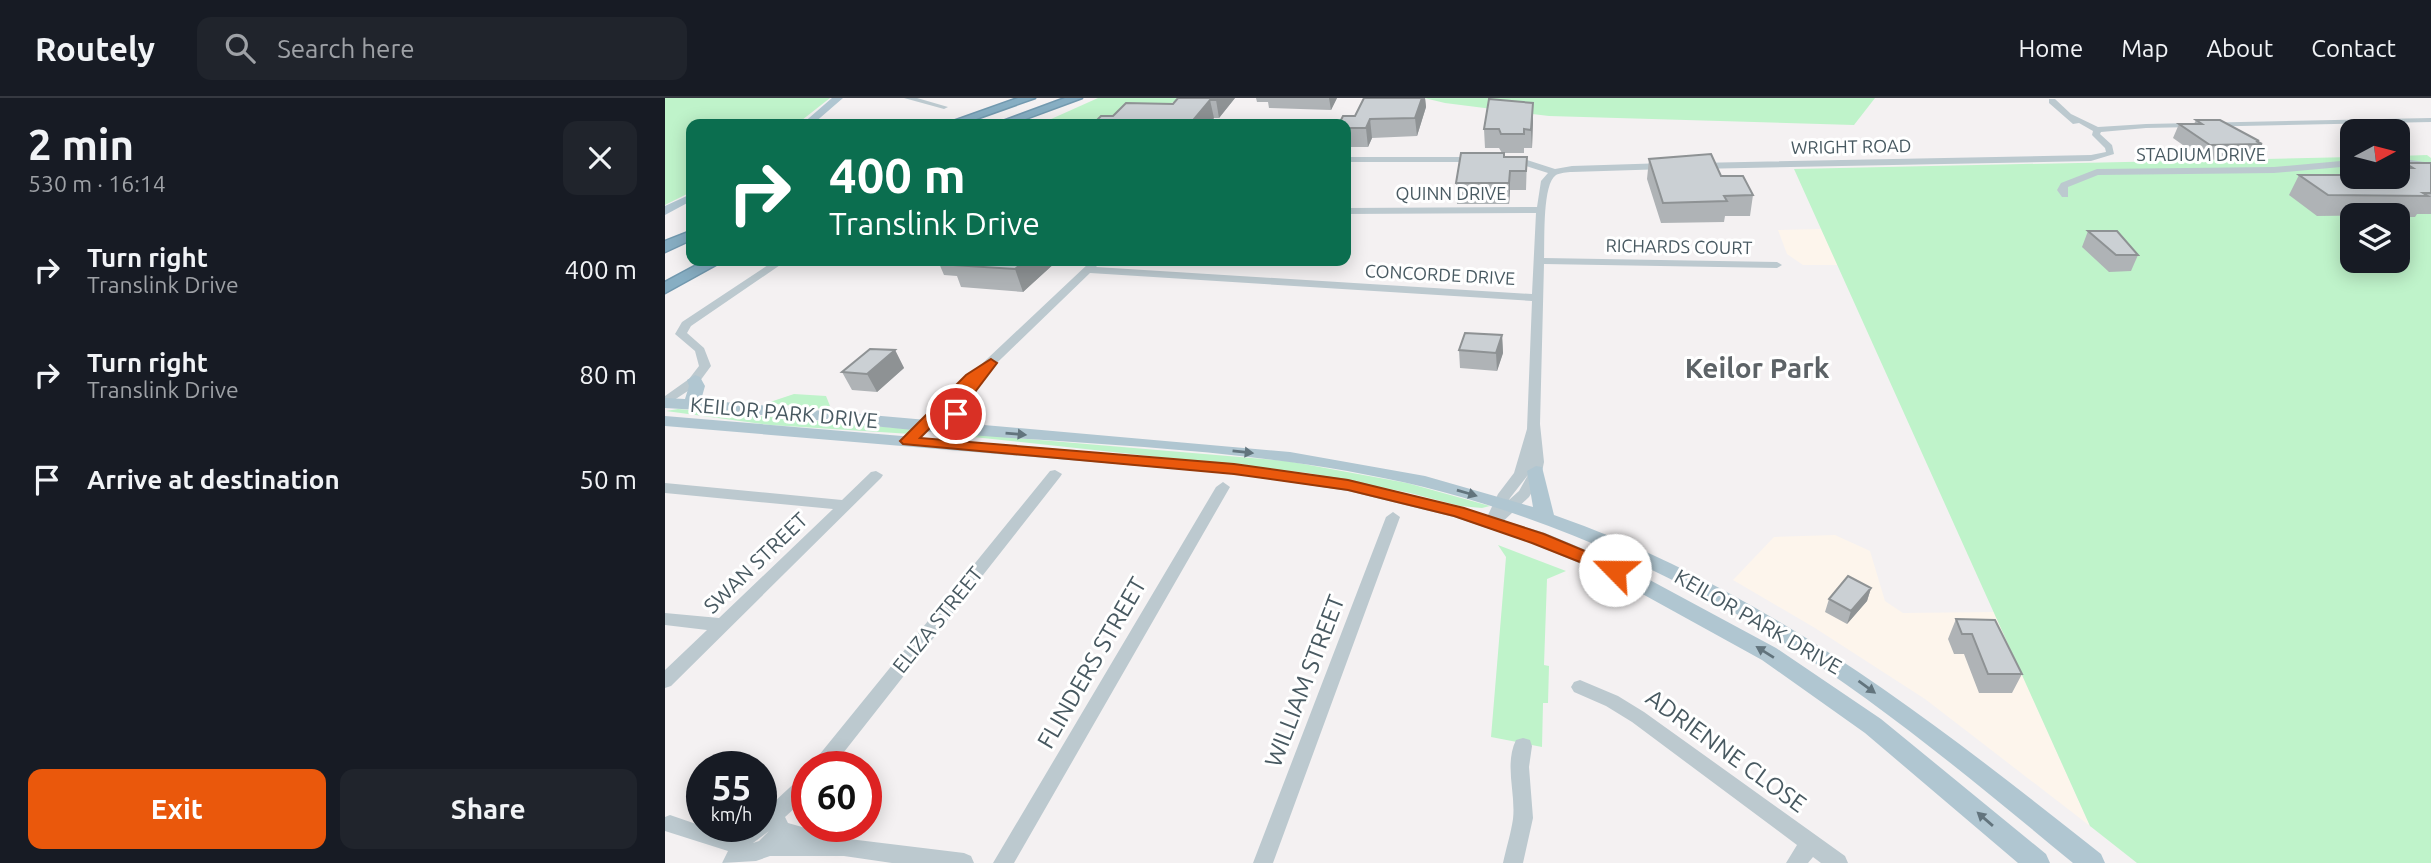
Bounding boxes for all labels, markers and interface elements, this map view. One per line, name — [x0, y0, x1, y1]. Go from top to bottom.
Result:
search box — [197, 17, 687, 80]
icon: search — [221, 29, 259, 67]
text: Routely — [35, 30, 155, 67]
text: Search here — [277, 34, 415, 63]
text: Home — [2018, 35, 2083, 62]
text: Map — [2121, 35, 2168, 62]
text: About — [2206, 35, 2273, 62]
text: Contact — [2311, 35, 2396, 62]
north arrow — [2340, 119, 2410, 189]
map controls — [2340, 119, 2410, 273]
text: 2 min — [28, 121, 134, 168]
button: close — [563, 121, 637, 195]
street label: WRIGHT ROAD — [1791, 135, 1911, 157]
street label: STADIUM DRIVE — [2136, 144, 2266, 164]
icon: right — [714, 147, 805, 238]
text: 400 m — [829, 147, 966, 202]
text: 530 m · 16:14 — [28, 171, 166, 196]
street label: QUINN DRIVE — [1396, 183, 1506, 204]
button: layers — [2340, 203, 2410, 273]
text: Translink Drive — [829, 205, 1040, 241]
street label: RICHARDS COURT — [1605, 235, 1753, 257]
text: Turn right — [87, 243, 208, 272]
icon: right — [28, 251, 66, 289]
text: 400 m — [565, 255, 637, 284]
street label: CONCORDE DRIVE — [1364, 260, 1516, 288]
text: Translink Drive — [87, 272, 239, 297]
text: Turn right — [87, 348, 208, 377]
district label: Keilor Park — [1685, 352, 1830, 383]
icon: right — [28, 356, 66, 394]
text: 80 m — [579, 360, 637, 389]
text: Translink Drive — [87, 377, 239, 402]
pin — [926, 384, 986, 444]
street label: KEILOR PARK DRIVE — [689, 392, 879, 432]
icon: arrive — [937, 395, 975, 433]
one-way arrow — [1006, 429, 1028, 440]
one-way arrow — [1232, 447, 1254, 458]
icon: arrive — [28, 461, 66, 499]
text: Arrive at destination — [87, 465, 340, 494]
text: 50 m — [579, 465, 637, 494]
one-way arrow — [1456, 488, 1478, 499]
street label: SWAN STREET — [699, 507, 812, 618]
position arrow — [1578, 533, 1652, 607]
street label: ELIZA STREET — [887, 561, 988, 677]
street label: KEILOR PARK DRIVE — [1671, 564, 1846, 679]
street label: FLINDERS STREET — [1032, 573, 1151, 753]
street label: WILLIAM STREET — [1259, 591, 1350, 771]
one-way arrow — [1755, 646, 1774, 659]
one-way arrow — [1857, 680, 1876, 694]
street label: ADRIENNE CLOSE — [1641, 683, 1812, 818]
speed limit sign: 60 — [791, 751, 882, 842]
text: 55 — [712, 767, 751, 807]
button: Exit — [28, 769, 326, 849]
button: Share — [340, 769, 637, 849]
text: km/h — [711, 804, 752, 824]
one-way arrow — [1976, 811, 1994, 827]

